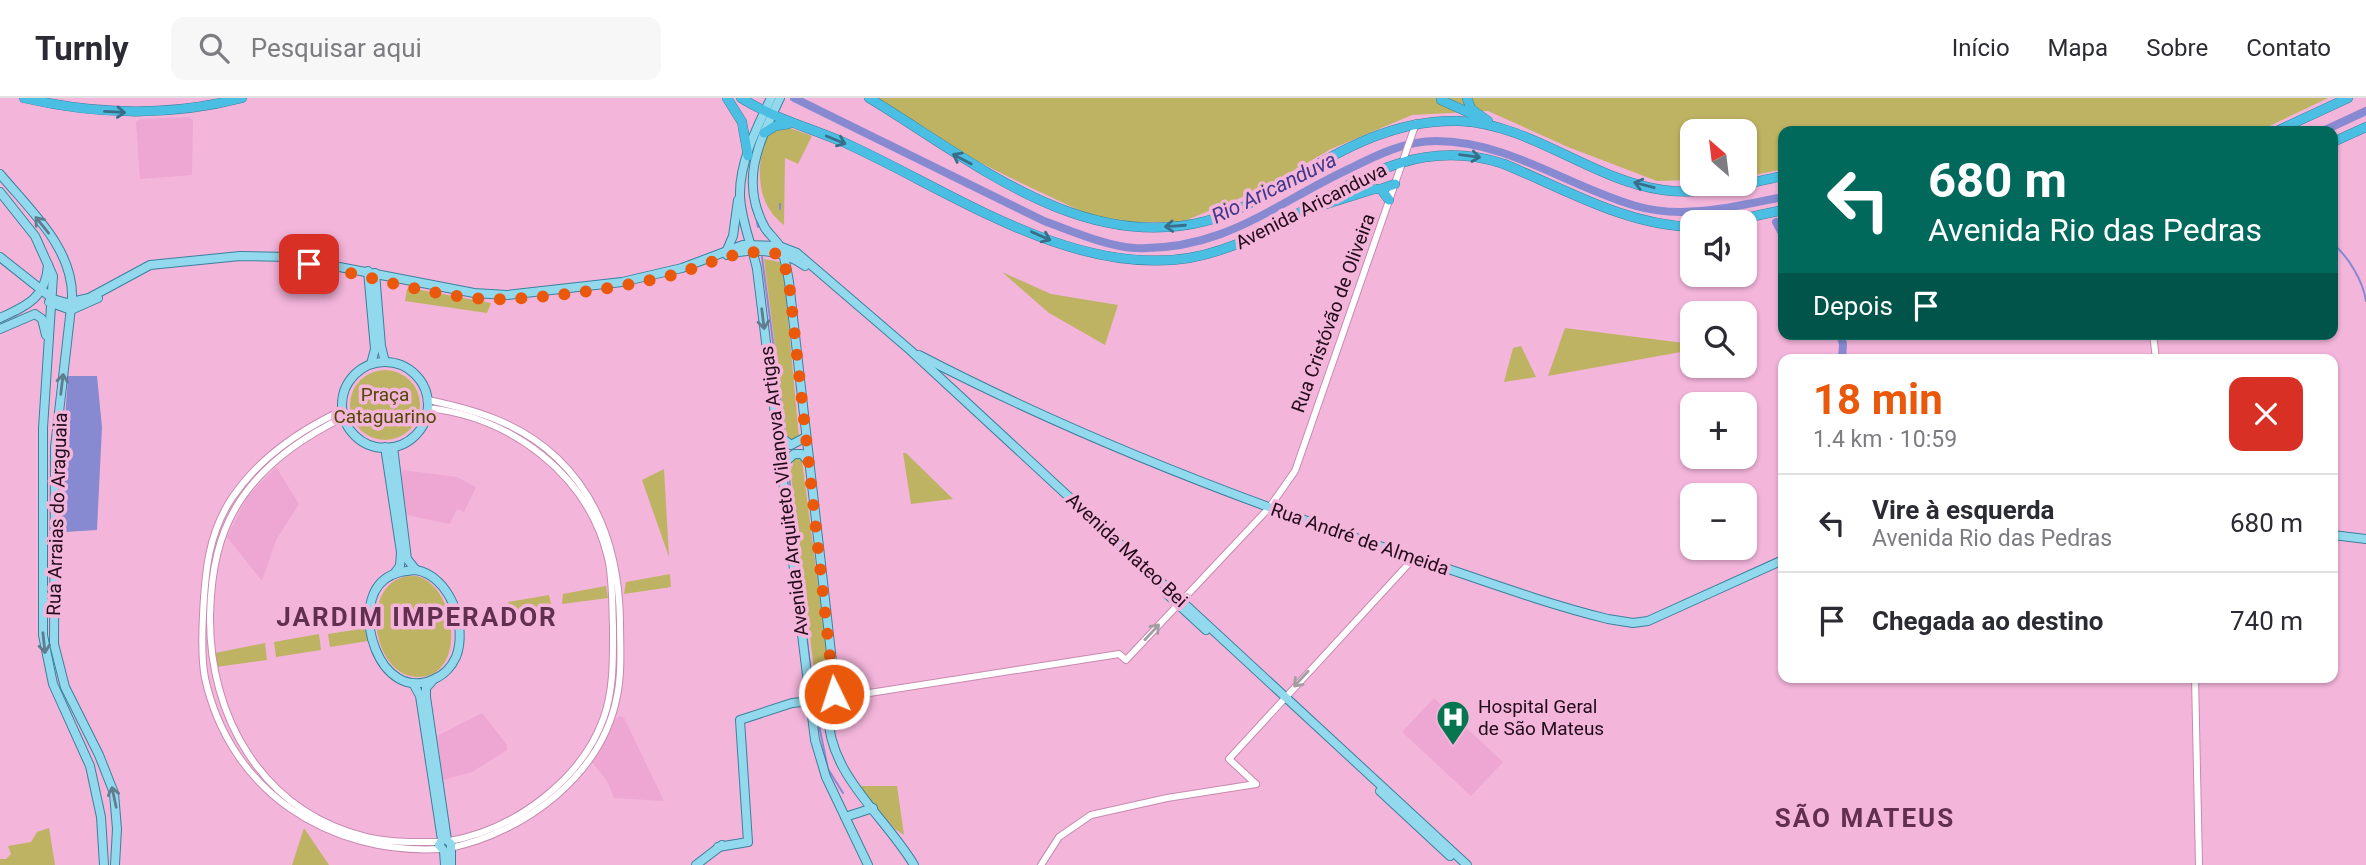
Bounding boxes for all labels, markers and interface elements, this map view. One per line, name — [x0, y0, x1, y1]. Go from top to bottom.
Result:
search box — [171, 17, 661, 80]
text: Turnly — [35, 29, 129, 68]
icon: search — [195, 29, 233, 67]
text: Pesquisar aqui — [251, 33, 422, 63]
text: Início — [1952, 34, 2010, 62]
text: Mapa — [2048, 34, 2108, 62]
text: Sobre — [2146, 34, 2208, 62]
text: Contato — [2246, 34, 2331, 62]
one-way arrow — [103, 106, 126, 119]
north arrow — [1680, 119, 1757, 196]
map controls — [1680, 119, 1757, 560]
one-way arrow — [824, 134, 846, 147]
water label: Rio Aricanduva — [1208, 147, 1340, 229]
one-way arrow — [1458, 150, 1481, 163]
one-way arrow — [953, 152, 973, 166]
text: 680 m — [1928, 152, 2067, 209]
icon: left — [1813, 154, 1904, 245]
street label: Avenida Aricanduva — [1231, 158, 1391, 254]
one-way arrow — [1633, 178, 1656, 191]
street label: Rua Cristóvão de Oliveira — [1286, 210, 1380, 416]
button: sound — [1680, 210, 1757, 287]
text: Avenida Rio das Pedras — [1928, 211, 2262, 249]
one-way arrow — [34, 217, 50, 235]
one-way arrow — [1165, 220, 1187, 233]
one-way arrow — [1031, 231, 1052, 244]
pin — [279, 234, 339, 294]
icon: arrive — [290, 245, 328, 283]
icon: arrive — [1907, 287, 1945, 325]
text: Depois — [1813, 291, 1893, 321]
button: search — [1680, 301, 1757, 378]
one-way arrow — [757, 307, 770, 330]
street label: Avenida Arquiteto Vilanova Artigas — [755, 345, 813, 637]
one-way arrow — [55, 373, 68, 396]
text: 18 min — [1813, 375, 1943, 424]
button: close — [2229, 377, 2303, 451]
park label: Praça Cataguarino — [333, 383, 437, 428]
button: + — [1680, 392, 1757, 469]
street label: Rua Arraias do Araguaia — [42, 412, 72, 616]
text: 1.4 km · 10:59 — [1813, 426, 1957, 453]
button: − — [1680, 483, 1757, 560]
street label: Avenida Mateo Bei — [1062, 488, 1192, 612]
text: Vire à esquerda — [1872, 495, 2055, 525]
street label: Rua André de Almeida — [1268, 498, 1452, 580]
icon: left — [1813, 504, 1851, 542]
text: 680 m — [2230, 508, 2303, 538]
text: Avenida Rio das Pedras — [1872, 525, 2112, 552]
district label: JARDIM IMPERADOR — [276, 602, 558, 632]
icon: arrive — [1813, 602, 1851, 640]
text: Chegada ao destino — [1872, 606, 2103, 636]
text: 740 m — [2230, 606, 2303, 636]
one-way arrow — [1144, 624, 1161, 641]
one-way arrow — [38, 631, 51, 653]
position arrow — [797, 657, 871, 731]
one-way arrow — [1292, 670, 1309, 687]
place label: Hospital Geral de São Mateus — [1478, 695, 1604, 740]
hospital icon: Hospital Geral de São Mateus — [1434, 698, 1472, 747]
one-way arrow — [106, 786, 120, 809]
district label: SÃO MATEUS — [1775, 803, 1955, 833]

